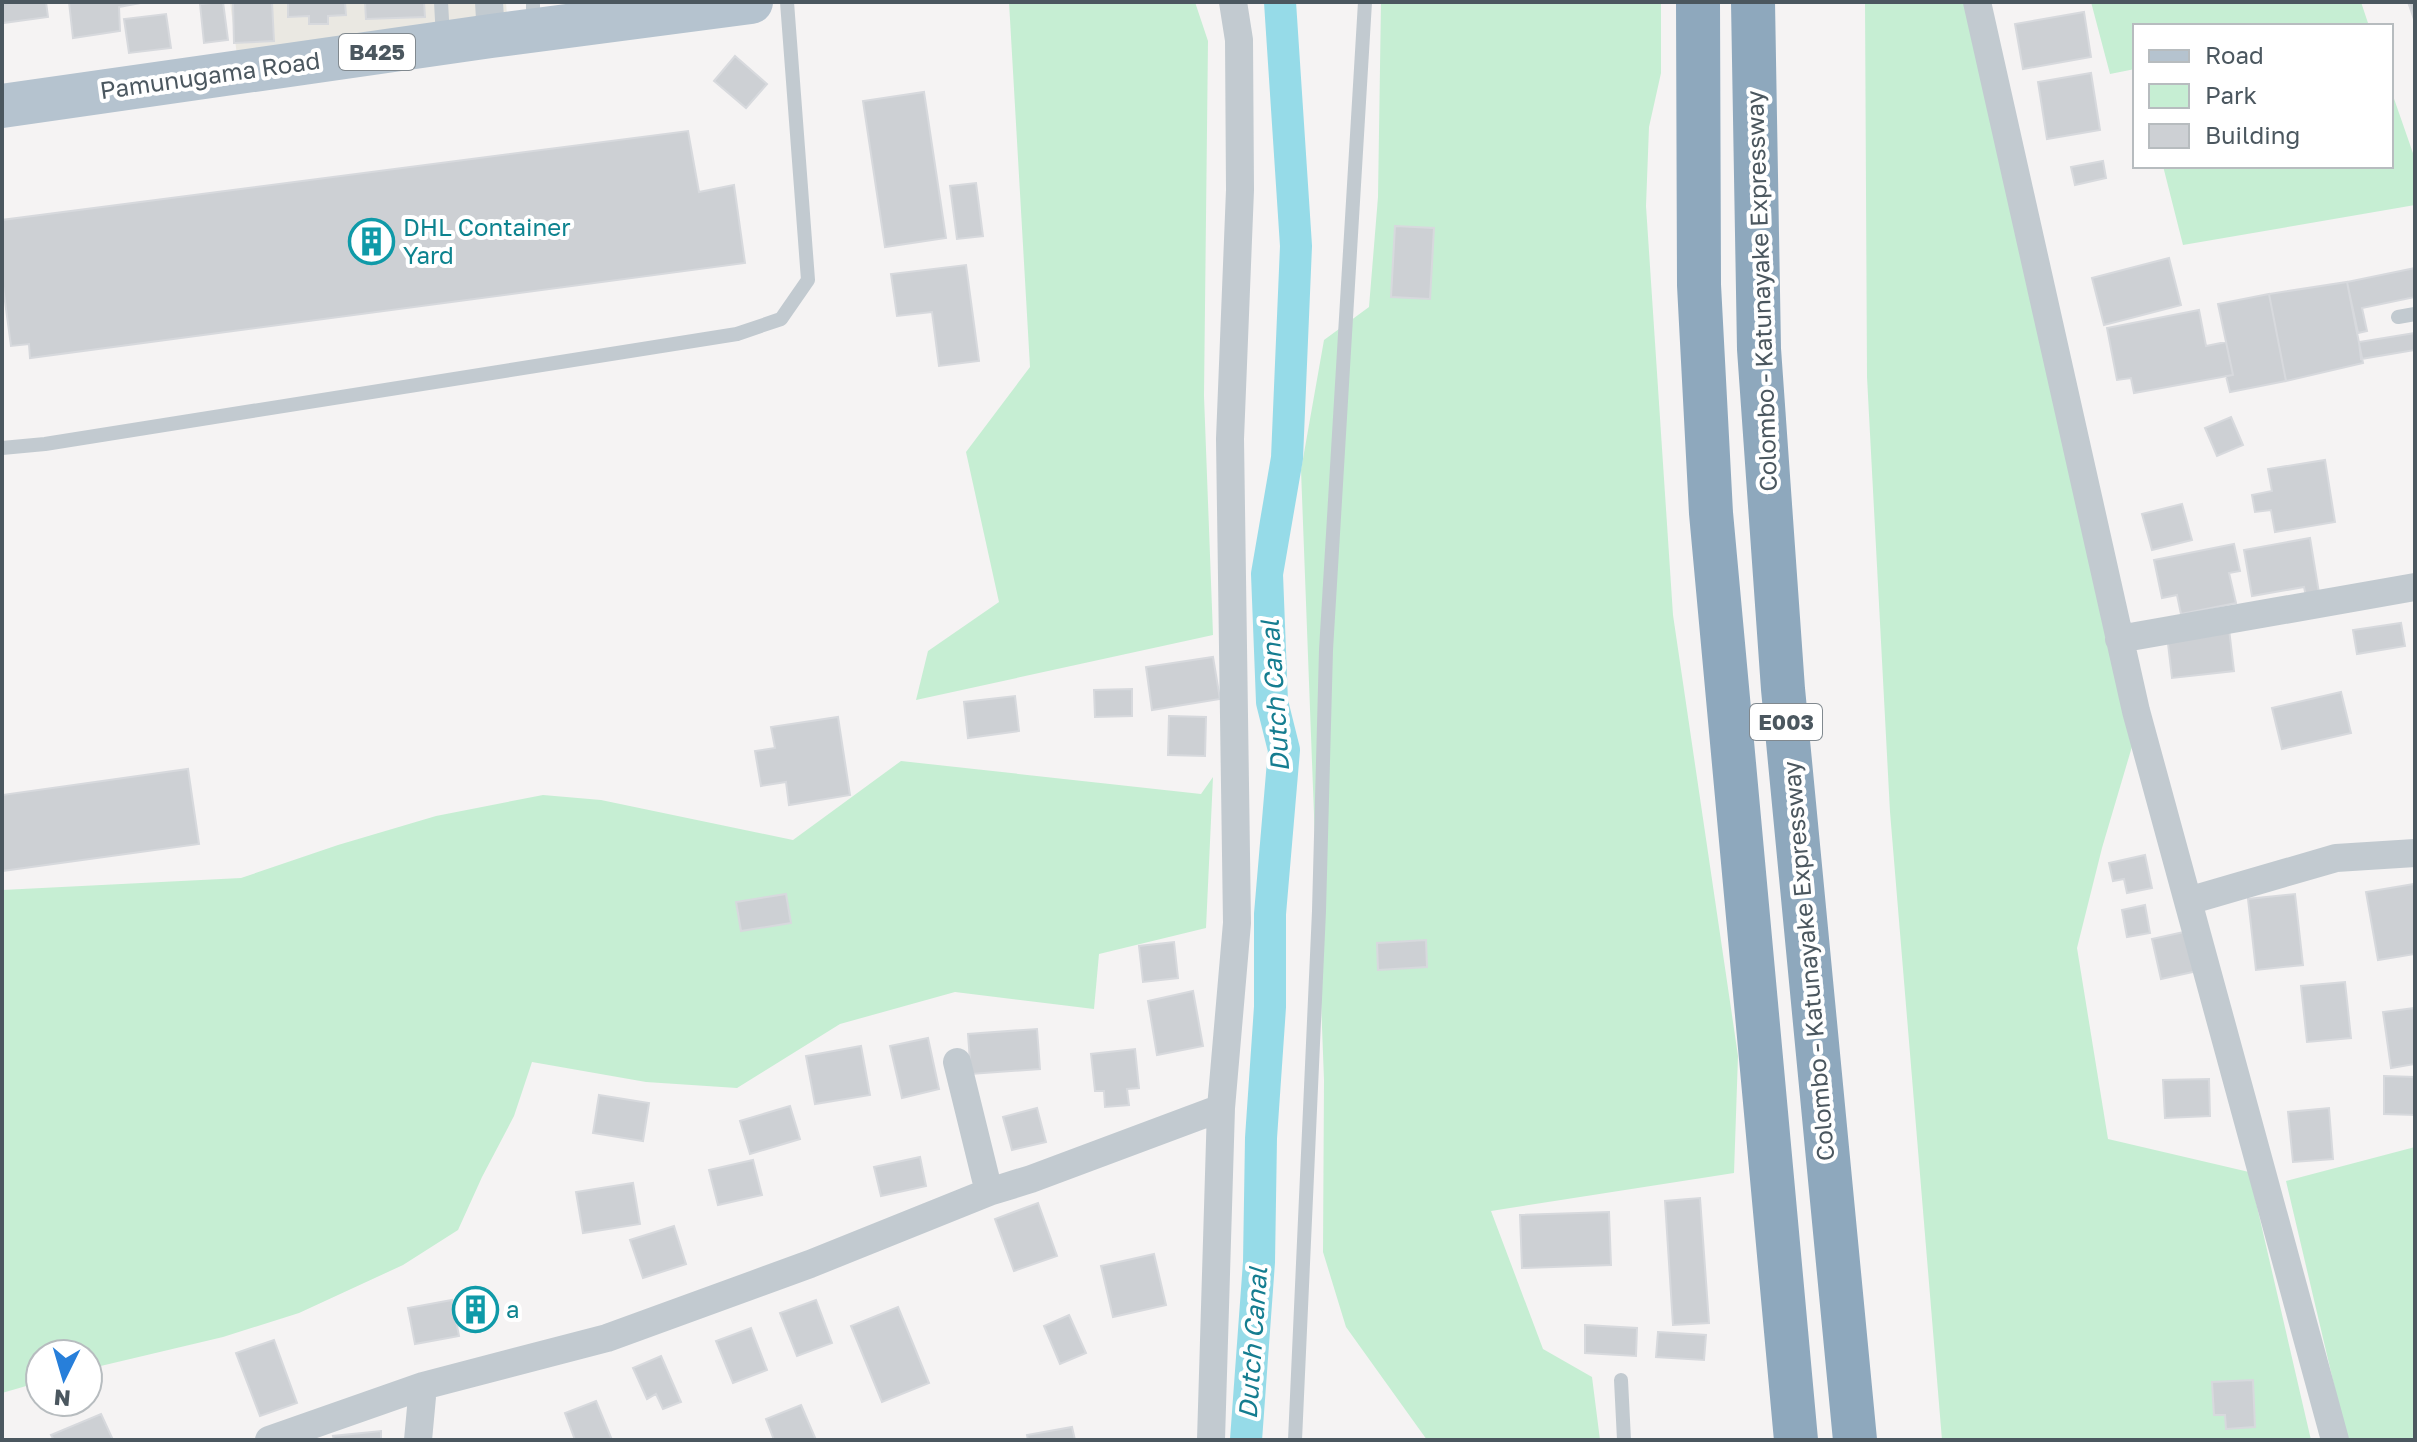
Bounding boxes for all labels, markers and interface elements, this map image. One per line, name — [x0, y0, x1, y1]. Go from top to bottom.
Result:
legend — [2133, 24, 2393, 168]
road number: B425 — [339, 34, 415, 70]
text: Road — [2205, 40, 2264, 69]
street label: Pamunugama Road — [98, 45, 322, 104]
text: Park — [2205, 80, 2257, 109]
street label: Colombo - Katunayake Expressway — [1739, 90, 1782, 492]
text: Building — [2205, 120, 2300, 149]
place label: DHL Container Yard — [403, 212, 571, 269]
building icon: DHL Container Yard — [348, 218, 396, 266]
water label: Dutch Canal — [1254, 617, 1295, 773]
road number: E003 — [1750, 704, 1822, 740]
street label: Colombo - Katunayake Expressway — [1776, 760, 1839, 1162]
water label: Dutch Canal — [1232, 1264, 1273, 1420]
building icon: a — [451, 1286, 499, 1334]
place label: a — [506, 1294, 520, 1323]
north arrow — [24, 1338, 104, 1418]
text: N — [53, 1384, 72, 1413]

